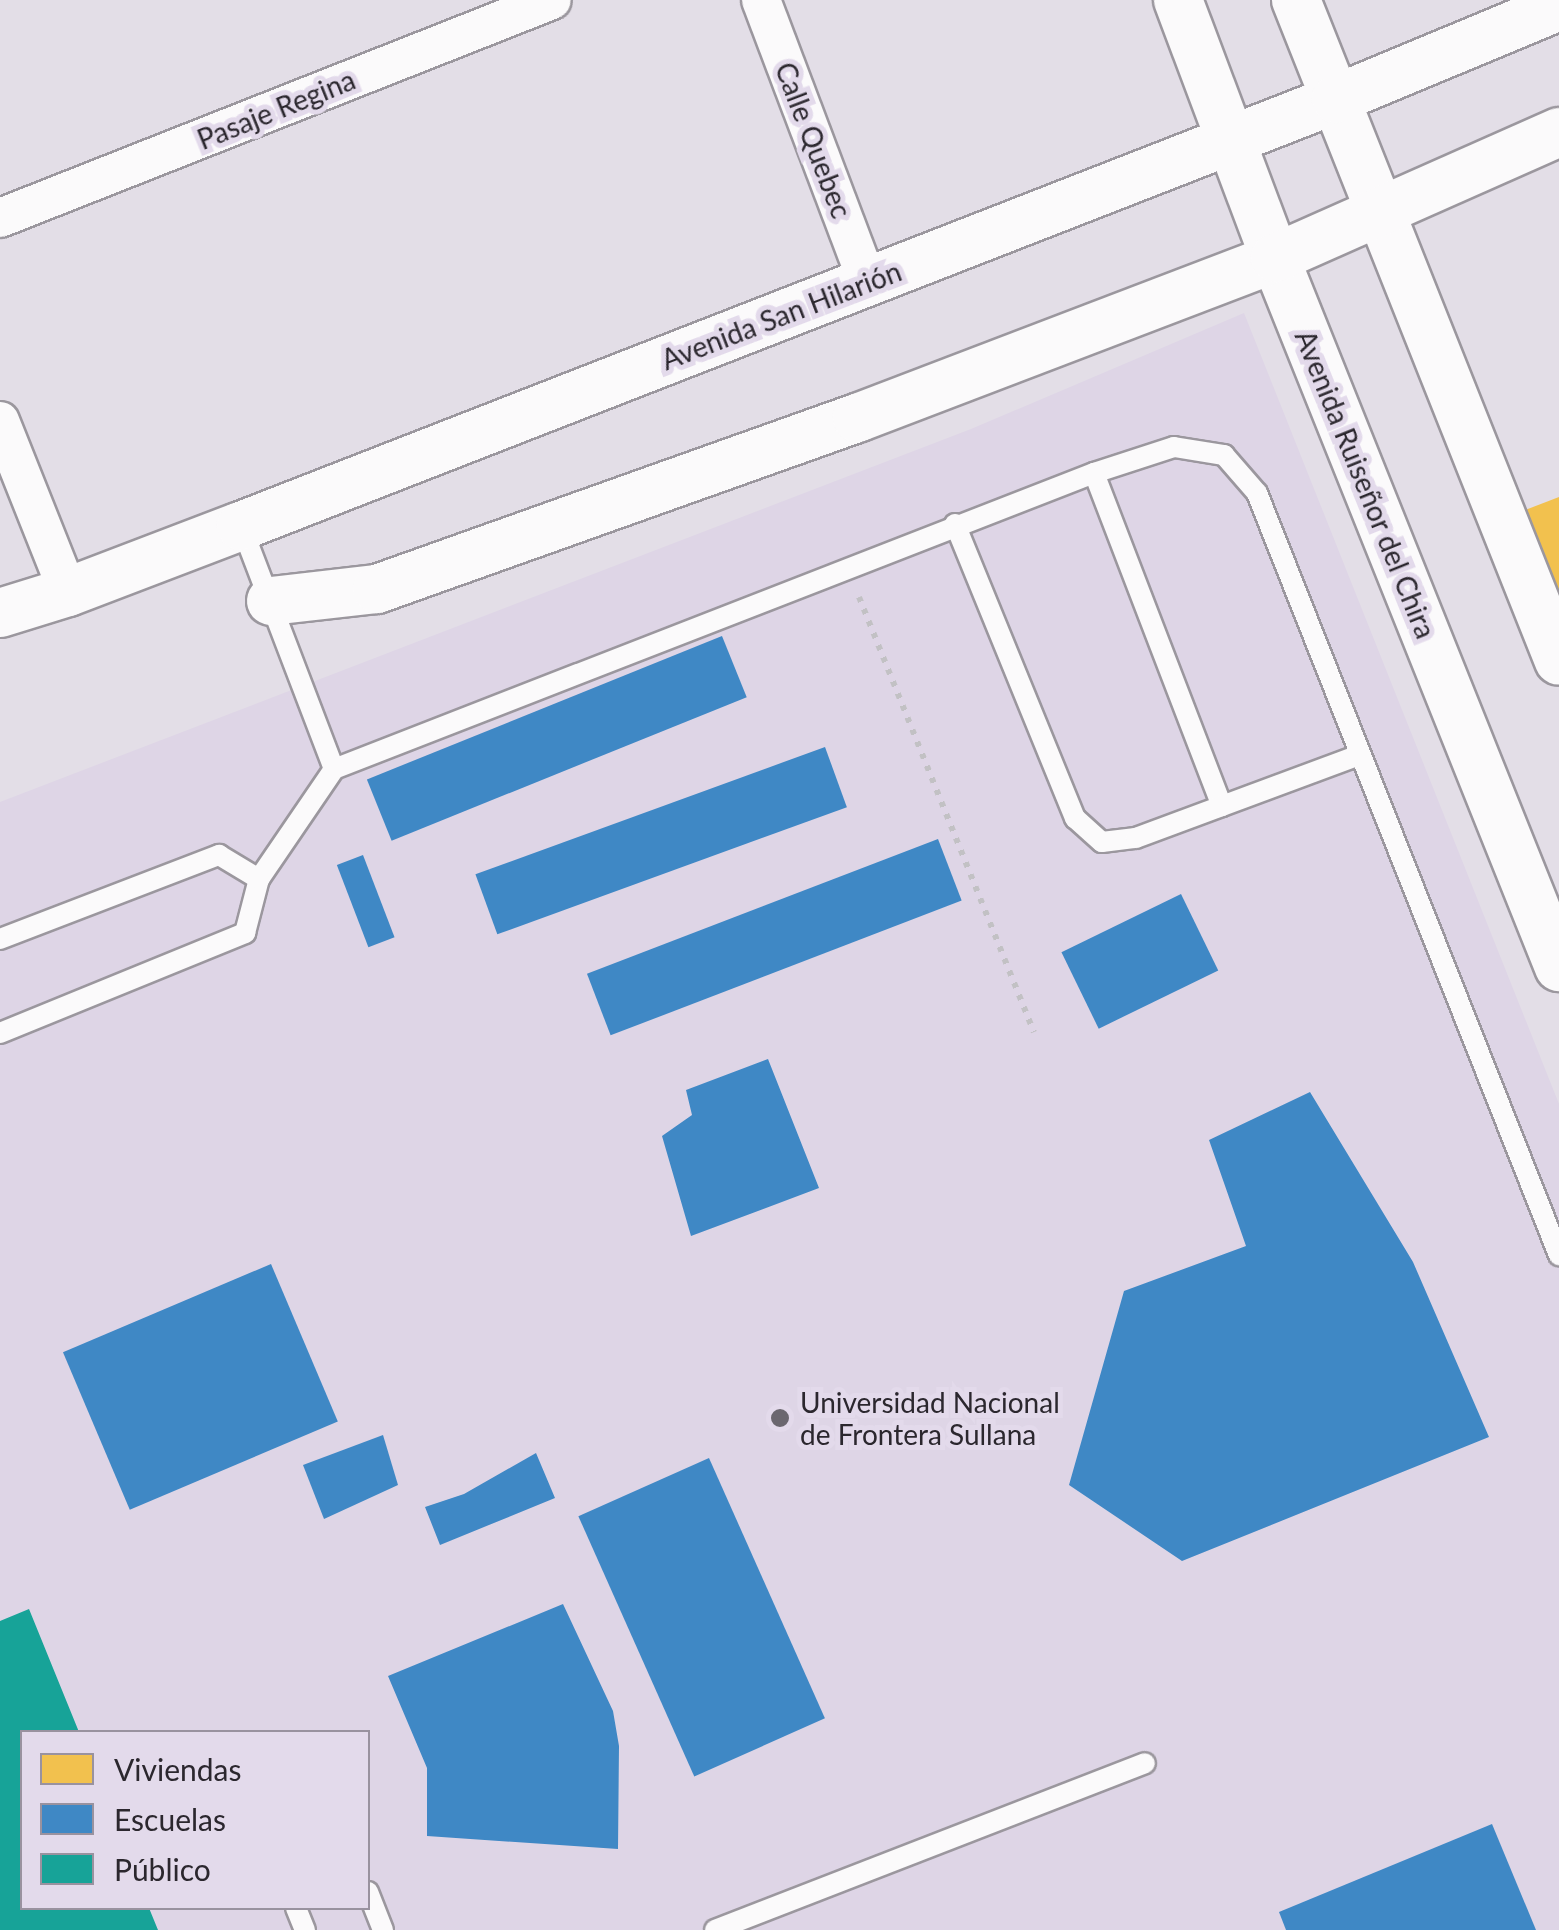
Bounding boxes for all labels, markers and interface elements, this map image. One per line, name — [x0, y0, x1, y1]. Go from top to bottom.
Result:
street label: Calle Quebec — [769, 57, 859, 223]
street label: Pasaje Regina — [192, 62, 360, 156]
street label: Avenida San Hilarión — [656, 254, 906, 376]
street label: Avenida Ruiseñor del Chira — [1289, 325, 1443, 643]
place label: Universidad Nacional de Frontera Sullana — [800, 1385, 1060, 1451]
marker: Universidad Nacional de Frontera Sullana — [769, 1407, 791, 1429]
legend — [20, 1730, 370, 1910]
text: Viviendas — [114, 1751, 241, 1787]
text: Escuelas — [114, 1801, 226, 1837]
text: Público — [114, 1851, 211, 1887]

